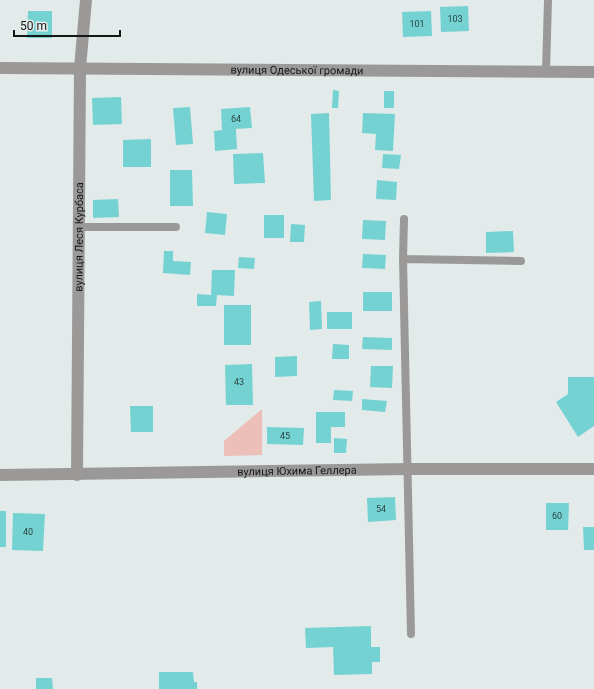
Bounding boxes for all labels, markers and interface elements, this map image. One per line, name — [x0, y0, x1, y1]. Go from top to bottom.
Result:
scale bar — [14, 12, 120, 38]
house number: 103 — [447, 14, 463, 24]
text: 50 m — [20, 19, 47, 33]
house number: 101 — [409, 19, 425, 29]
street label: вулиця Одеської громади — [230, 64, 364, 77]
house number: 64 — [231, 114, 241, 124]
street label: вулиця Леся Курбаса — [72, 182, 86, 292]
house number: 43 — [234, 377, 244, 387]
house number: 45 — [280, 431, 290, 441]
street label: вулиця Юхима Геллера — [237, 464, 357, 479]
house number: 54 — [376, 504, 386, 514]
house number: 60 — [552, 511, 562, 521]
house number: 40 — [23, 527, 33, 537]

